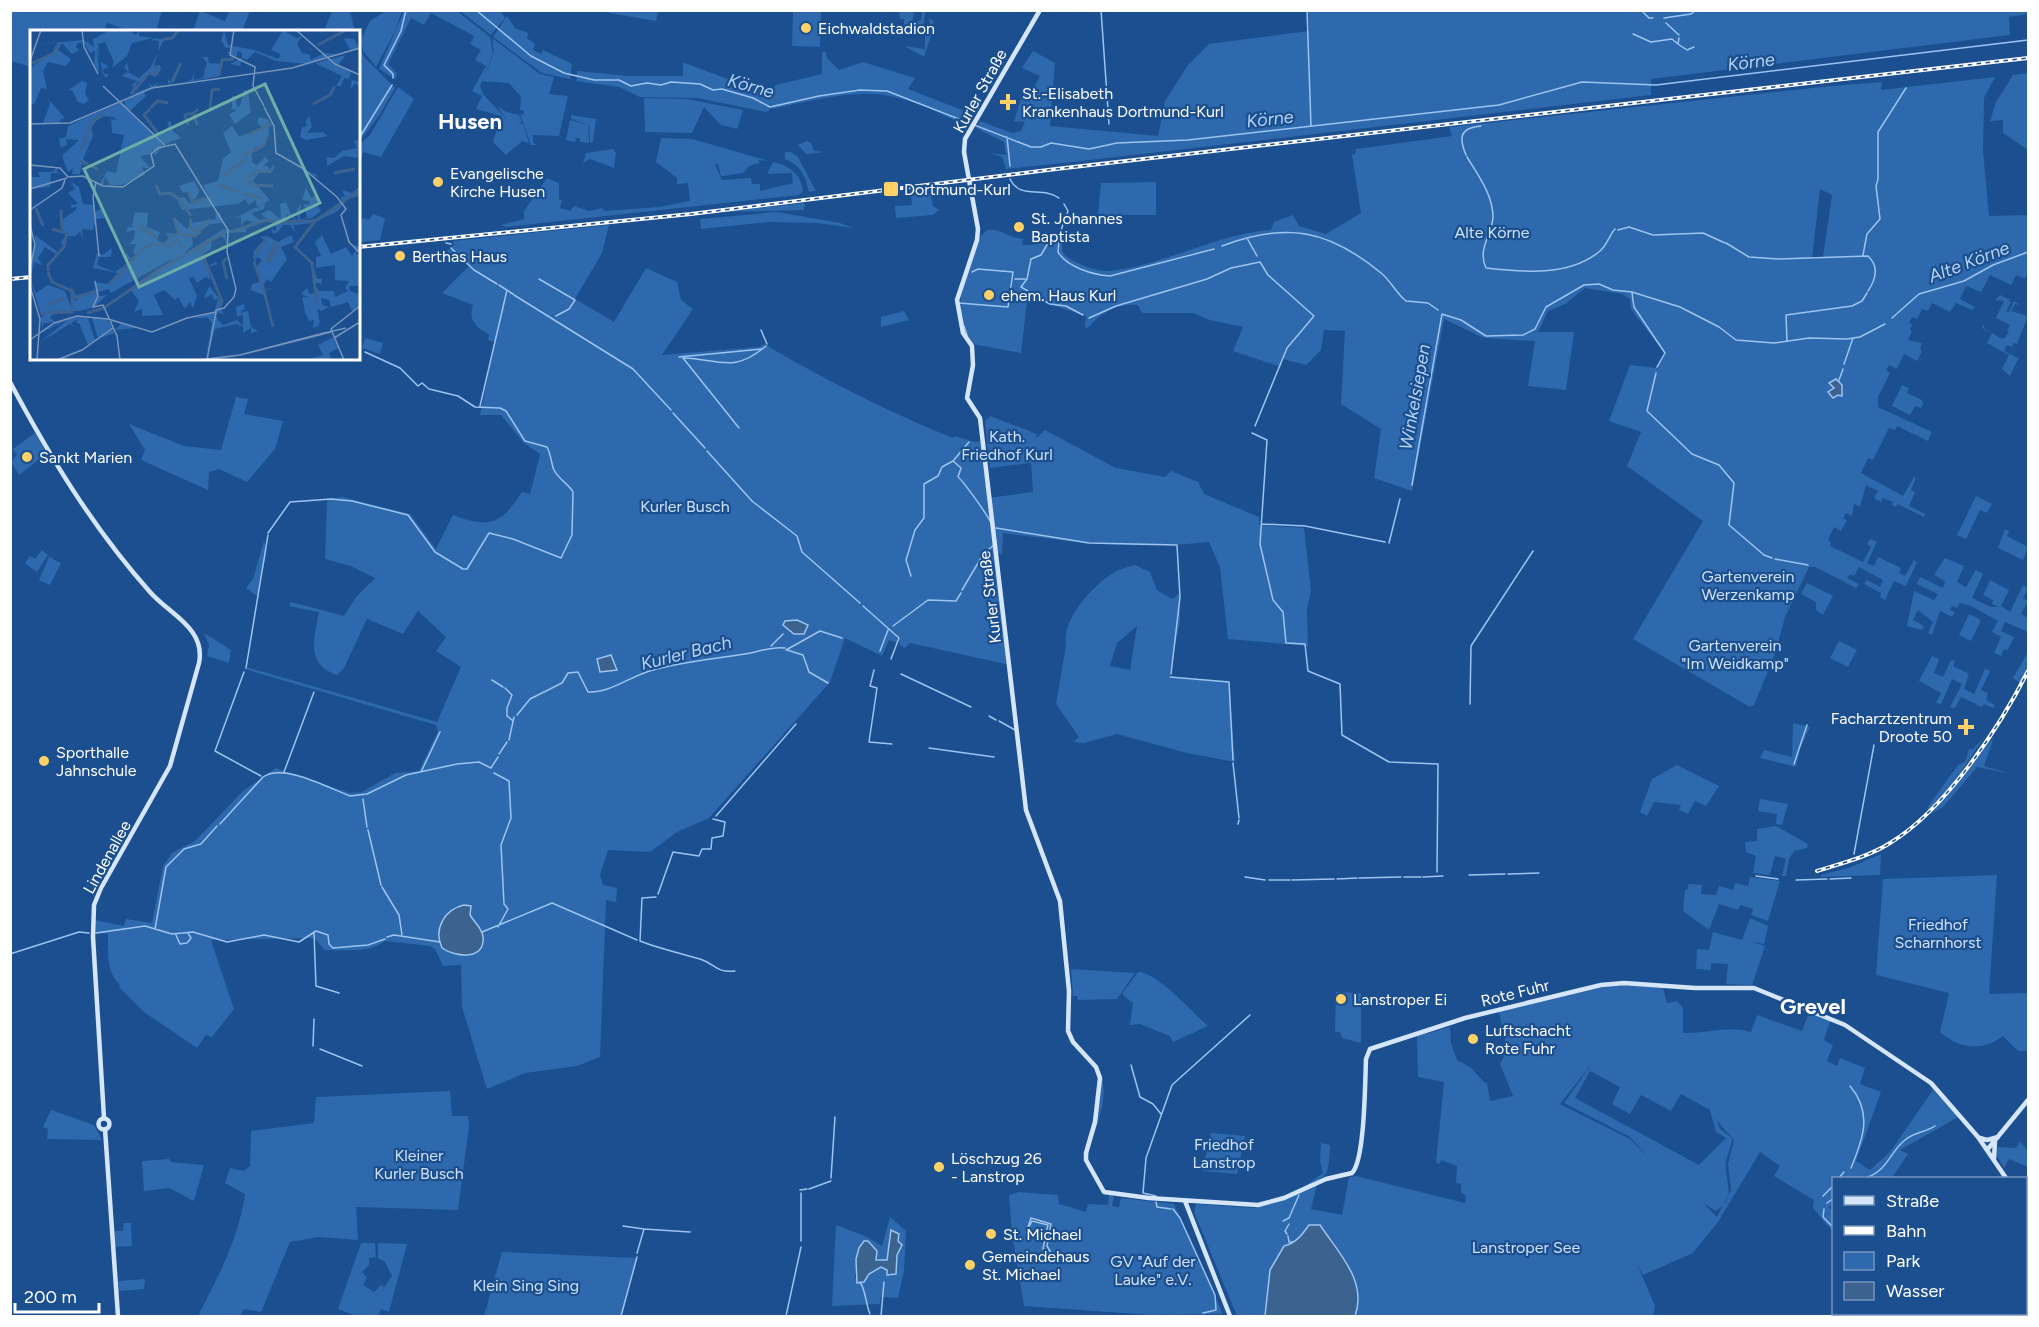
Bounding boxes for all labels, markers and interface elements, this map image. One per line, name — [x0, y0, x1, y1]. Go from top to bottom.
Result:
place label: Eichwaldstadion — [818, 19, 935, 38]
marker: Eichwaldstadion — [799, 21, 813, 35]
inset map — [30, 30, 360, 360]
street label: Kurler Straße — [949, 46, 1011, 136]
water label: Körne — [1726, 48, 1776, 76]
water label: Körne — [725, 69, 777, 103]
place label: St.-Elisabeth Krankenhaus Dortmund-Kurl — [1022, 84, 1224, 121]
marker: St.-Elisabeth Krankenhaus Dortmund-Kurl — [999, 93, 1017, 111]
water label: Körne — [1245, 106, 1295, 132]
district label: Husen — [438, 108, 502, 135]
place label: Evangelische Kirche Husen — [450, 164, 545, 201]
marker: Evangelische Kirche Husen — [431, 175, 445, 189]
marker: Dortmund-Kurl — [882, 180, 900, 198]
place label: Dortmund-Kurl — [904, 180, 1011, 199]
place label: St. Johannes Baptista — [1031, 209, 1123, 246]
marker: St. Johannes Baptista — [1012, 220, 1026, 234]
park label: Alte Körne — [1454, 223, 1530, 242]
water label: Alte Körne — [1925, 236, 2013, 288]
place label: Berthas Haus — [412, 247, 507, 266]
marker: Berthas Haus — [393, 249, 407, 263]
place label: ehem. Haus Kurl — [1001, 286, 1116, 305]
marker: ehem. Haus Kurl — [982, 288, 996, 302]
water label: Winkelsiepen — [1395, 342, 1435, 452]
park label: Kath. Friedhof Kurl — [961, 427, 1053, 464]
place label: Sankt Marien — [39, 448, 132, 467]
marker: Sankt Marien — [20, 450, 34, 464]
park label: Kurler Busch — [640, 497, 730, 516]
street label: Kurler Straße — [975, 549, 1005, 644]
park label: Gartenverein Werzenkamp — [1701, 567, 1795, 604]
water label: Kurler Bach — [638, 631, 734, 675]
park label: Gartenverein "Im Weidkamp" — [1681, 636, 1789, 673]
place label: Facharztzentrum Droote 50 — [1831, 709, 1952, 746]
marker: Facharztzentrum Droote 50 — [1957, 718, 1975, 736]
place label: Sporthalle Jahnschule — [56, 743, 137, 780]
marker: Sporthalle Jahnschule — [37, 754, 51, 768]
street label: Lindenallee — [79, 817, 135, 897]
park label: Friedhof Scharnhorst — [1894, 915, 1982, 952]
street label: Rote Fuhr — [1479, 975, 1552, 1011]
place label: Lanstroper Ei — [1353, 990, 1447, 1009]
marker: Lanstroper Ei — [1334, 992, 1348, 1006]
district label: Grevel — [1780, 993, 1846, 1020]
place label: Luftschacht Rote Fuhr — [1485, 1021, 1571, 1058]
marker: Luftschacht Rote Fuhr — [1466, 1032, 1480, 1046]
park label: Friedhof Lanstrop — [1192, 1135, 1256, 1172]
park label: Kleiner Kurler Busch — [374, 1146, 464, 1183]
place label: Löschzug 26 - Lanstrop — [951, 1149, 1042, 1186]
marker: Löschzug 26 - Lanstrop — [932, 1160, 946, 1174]
legend — [1832, 1177, 2027, 1315]
text: Straße — [1886, 1190, 1939, 1212]
text: Bahn — [1886, 1220, 1926, 1242]
place label: St. Michael — [1003, 1225, 1081, 1244]
marker: St. Michael — [984, 1227, 998, 1241]
park label: Lanstroper See — [1472, 1238, 1580, 1257]
place label: Gemeindehaus St. Michael — [982, 1247, 1089, 1284]
text: Park — [1886, 1250, 1921, 1272]
park label: GV "Auf der Lauke" e.V. — [1110, 1252, 1196, 1289]
marker: Gemeindehaus St. Michael — [963, 1258, 977, 1272]
scale bar — [15, 1276, 99, 1314]
park label: Klein Sing Sing — [473, 1276, 579, 1295]
text: Wasser — [1886, 1280, 1944, 1302]
text: 200 m — [24, 1286, 77, 1308]

